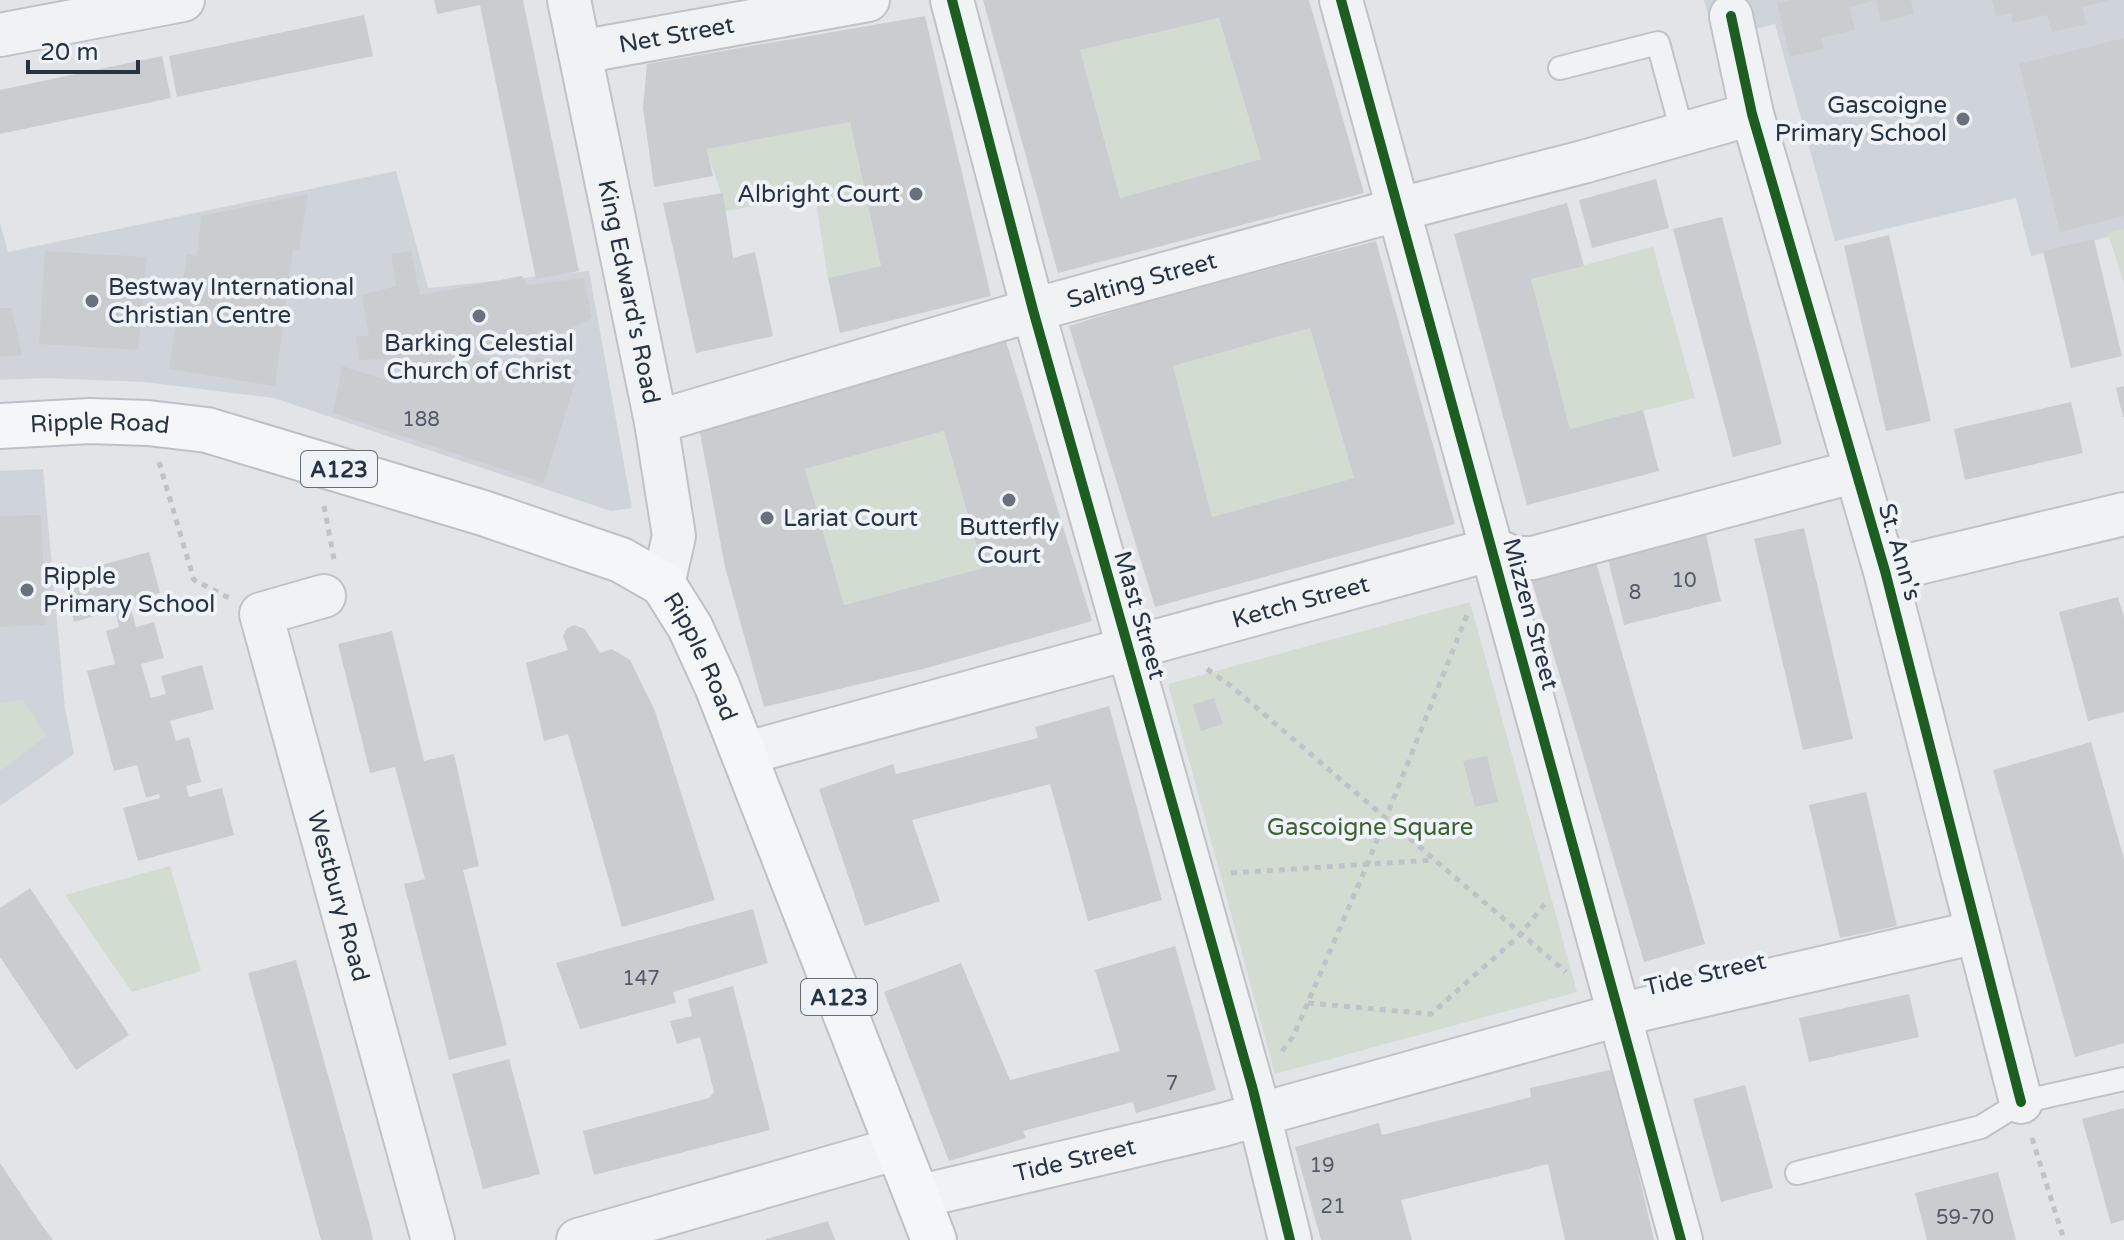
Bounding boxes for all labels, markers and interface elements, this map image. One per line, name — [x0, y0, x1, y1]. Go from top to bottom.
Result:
street label: Net Street — [617, 10, 736, 60]
scale bar — [28, 24, 138, 74]
text: 20 m — [40, 38, 98, 67]
place label: Gascoigne Primary School — [1775, 91, 1947, 148]
marker: Gascoigne Primary School — [1954, 110, 1972, 128]
street label: King Edward's Road — [591, 177, 666, 407]
place label: Albright Court — [737, 180, 900, 209]
marker: Albright Court — [907, 185, 925, 203]
street label: Salting Street — [1064, 246, 1220, 315]
place label: Bestway International Christian Centre — [108, 273, 354, 330]
marker: Bestway International Christian Centre — [83, 292, 101, 310]
marker: Barking Celestial Church of Christ — [470, 307, 488, 325]
place label: Barking Celestial Church of Christ — [384, 329, 574, 386]
street label: Ripple Road — [29, 407, 171, 440]
house number: 188 — [402, 408, 440, 432]
road number: A123 — [301, 451, 377, 487]
marker: Butterfly Court — [1000, 491, 1018, 509]
street label: St. Ann's — [1872, 500, 1927, 604]
place label: Lariat Court — [783, 504, 918, 533]
marker: Lariat Court — [758, 509, 776, 527]
place label: Butterfly Court — [959, 513, 1059, 570]
street label: Mizzen Street — [1496, 535, 1565, 693]
street label: Mast Street — [1107, 548, 1172, 683]
place label: Ripple Primary School — [43, 562, 215, 619]
house number: 10 — [1671, 569, 1697, 593]
street label: Ketch Street — [1229, 570, 1373, 635]
marker: Ripple Primary School — [18, 581, 36, 599]
house number: 8 — [1629, 581, 1641, 605]
street label: Ripple Road — [657, 587, 743, 725]
street label: Westbury Road — [301, 808, 375, 985]
park label: Gascoigne Square — [1267, 813, 1473, 842]
street label: Tide Street — [1641, 946, 1769, 1003]
house number: 147 — [622, 967, 660, 991]
road number: A123 — [801, 979, 877, 1015]
house number: 7 — [1166, 1072, 1178, 1096]
street label: Tide Street — [1011, 1132, 1138, 1189]
house number: 19 — [1309, 1154, 1335, 1178]
house number: 21 — [1320, 1195, 1346, 1219]
house number: 59-70 — [1936, 1206, 1994, 1230]

